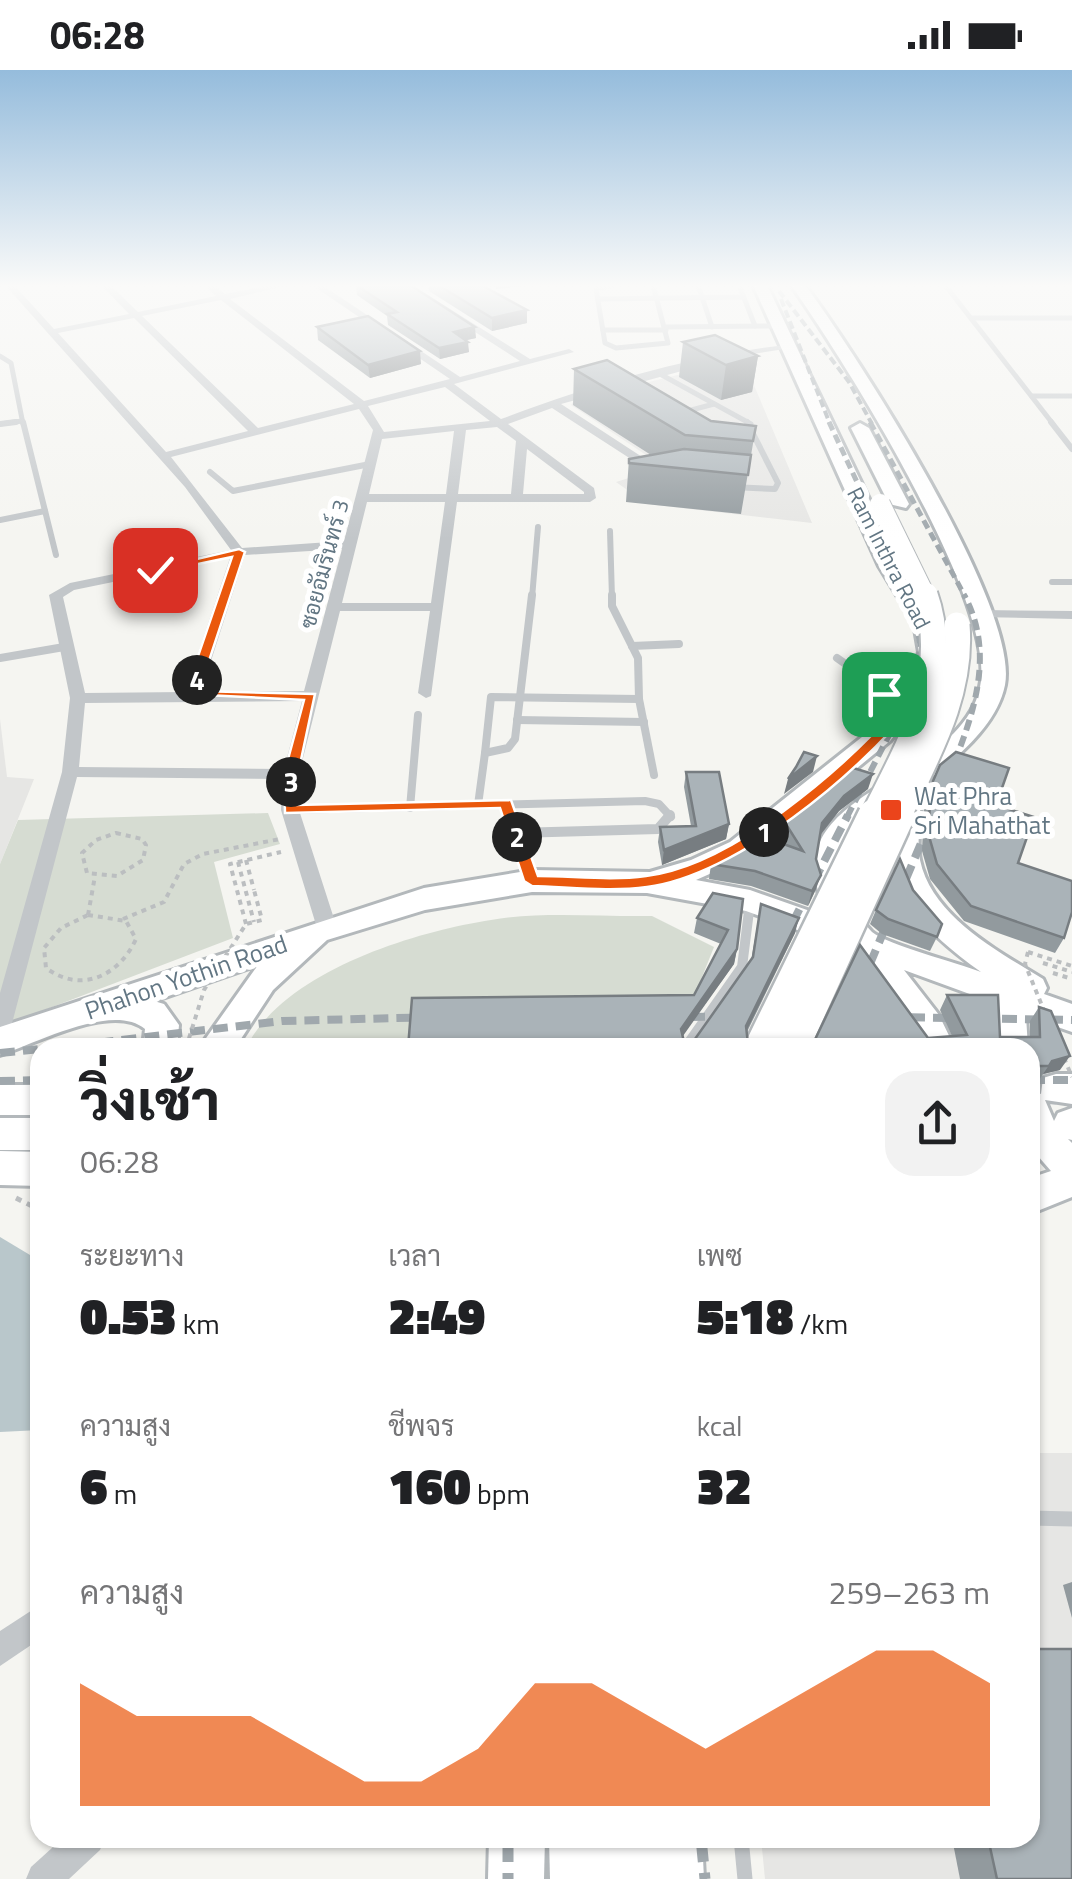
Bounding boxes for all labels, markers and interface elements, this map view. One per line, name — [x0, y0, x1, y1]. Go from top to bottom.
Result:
text: 06:28 — [50, 6, 145, 64]
street label: Ram Inthra Road — [839, 481, 939, 635]
street label: ซอยอัมรินทร์ 3 — [290, 496, 358, 632]
pin — [113, 528, 198, 613]
icon: check — [128, 543, 183, 598]
pin — [842, 652, 927, 737]
pin: 4 — [172, 655, 222, 705]
text: 4 — [189, 658, 205, 701]
icon: arrive — [857, 667, 912, 722]
pin: 3 — [266, 757, 316, 807]
text: 3 — [283, 760, 299, 803]
place label: Wat Phra Sri Mahathat — [914, 777, 1050, 844]
marker: Wat Phra Sri Mahathat — [878, 797, 904, 823]
pin: 1 — [739, 807, 789, 857]
text: 1 — [756, 810, 772, 853]
pin: 2 — [492, 812, 542, 862]
text: 2 — [509, 815, 525, 858]
street label: Phahon Yothin Road — [80, 925, 292, 1029]
text: วิ่งเช้า — [80, 1058, 220, 1141]
button: share — [885, 1071, 990, 1176]
text: 06:28 — [80, 1137, 159, 1185]
text: ระยะทาง — [80, 1234, 184, 1277]
text: เวลา — [388, 1234, 441, 1277]
text: เพซ — [697, 1234, 743, 1277]
text: 0.53 — [80, 1277, 177, 1353]
text: 2:49 — [388, 1277, 485, 1353]
text: 5:18 — [697, 1277, 794, 1353]
text: km — [177, 1302, 220, 1345]
text: /km — [794, 1302, 848, 1345]
text: ความสูง — [80, 1404, 171, 1447]
text: ชีพจร — [388, 1404, 455, 1447]
text: kcal — [697, 1404, 742, 1447]
text: 6 — [80, 1447, 108, 1523]
text: 160 — [388, 1447, 471, 1523]
text: 32 — [697, 1447, 752, 1523]
text: m — [108, 1472, 137, 1515]
text: bpm — [471, 1472, 530, 1515]
text: ความสูง — [80, 1568, 184, 1616]
text: 259–263 m — [828, 1568, 990, 1616]

